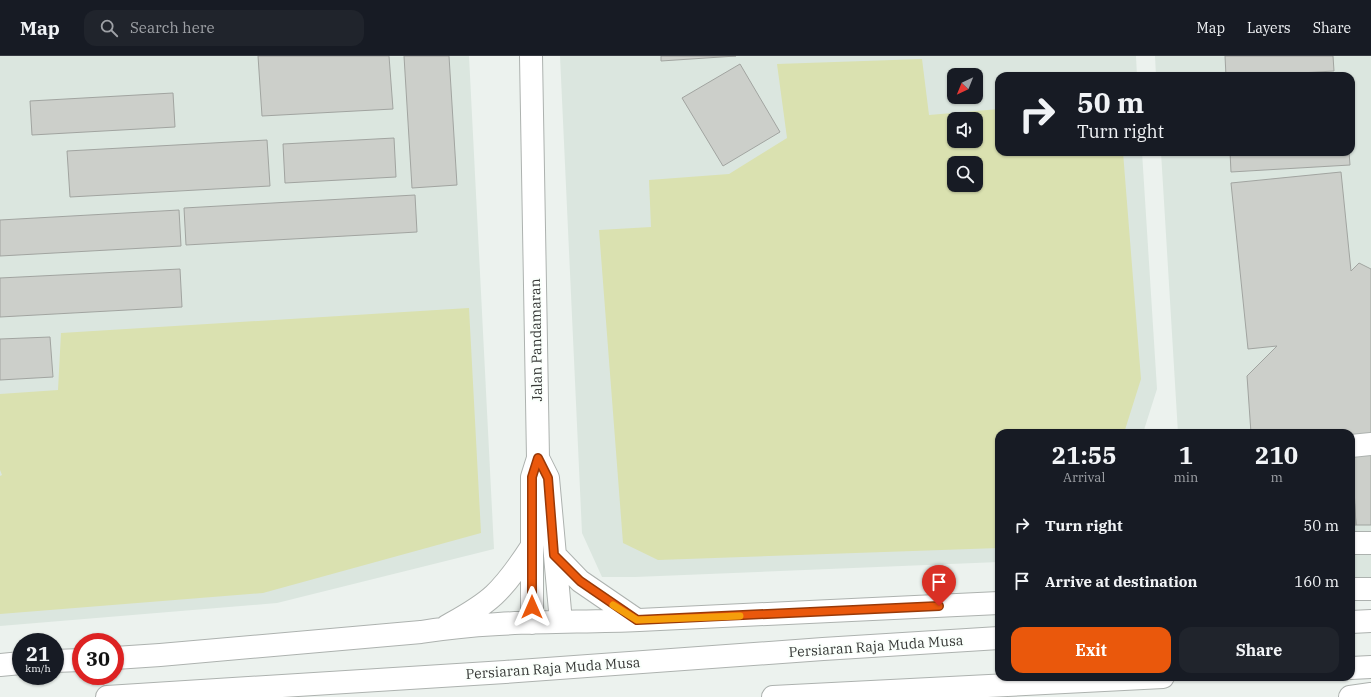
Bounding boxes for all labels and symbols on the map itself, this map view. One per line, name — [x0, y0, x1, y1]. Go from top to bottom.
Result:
north arrow — [947, 68, 983, 104]
street label: Jalan Pandamaran — [526, 278, 546, 402]
pin — [922, 565, 956, 606]
position arrow — [511, 586, 553, 628]
street label: Persiaran Raja Muda Musa — [788, 631, 964, 661]
speed limit sign: 30 — [72, 633, 124, 685]
street label: Persiaran Raja Muda Musa — [465, 653, 641, 683]

